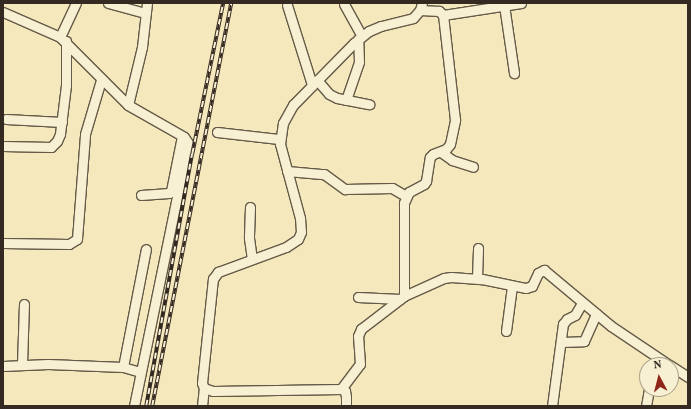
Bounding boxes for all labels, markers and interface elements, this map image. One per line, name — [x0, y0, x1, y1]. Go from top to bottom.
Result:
north arrow — [639, 357, 679, 397]
text: N — [653, 358, 662, 374]

